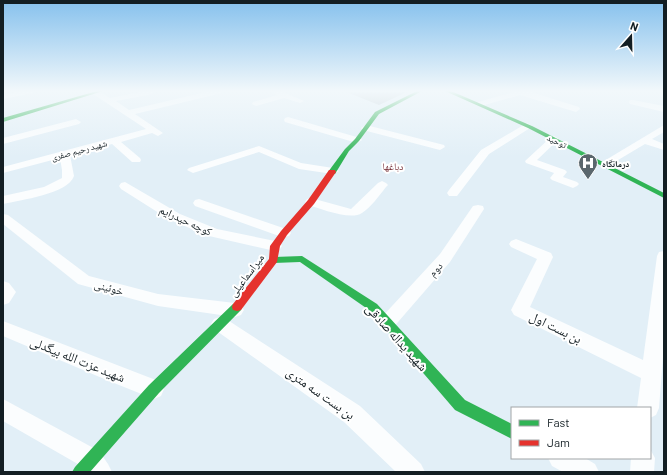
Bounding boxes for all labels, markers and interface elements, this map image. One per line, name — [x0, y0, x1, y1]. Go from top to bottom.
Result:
north arrow — [611, 16, 651, 56]
text: N — [629, 19, 640, 33]
street label: توحید — [545, 132, 569, 151]
street label: شهید رحیم صفری — [50, 137, 108, 164]
hospital icon: درمانگاه — [577, 152, 599, 180]
place label: درمانگاه — [602, 158, 629, 169]
district label: دباغها — [383, 160, 403, 172]
street label: کوچه حیدرایم — [157, 202, 215, 240]
street label: میراسماعیلی — [226, 251, 267, 300]
street label: دوم — [425, 259, 446, 280]
street label: خوئینی — [93, 277, 125, 298]
street label: شهید یداله صادقی — [362, 300, 431, 375]
street label: بن بست اول — [527, 308, 585, 347]
street label: شهید عزت الله بیگدلی — [28, 333, 128, 386]
street label: بن بست سه متری — [283, 363, 358, 423]
legend — [511, 407, 651, 459]
text: Fast — [547, 415, 570, 429]
text: Jam — [547, 435, 570, 449]

